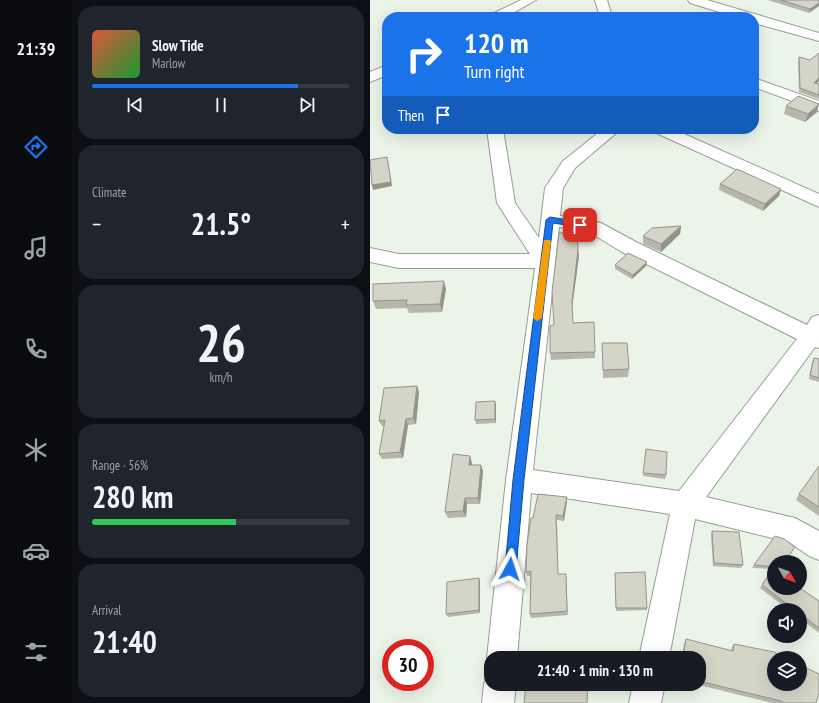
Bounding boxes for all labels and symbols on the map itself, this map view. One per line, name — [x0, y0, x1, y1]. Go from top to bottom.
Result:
pin — [563, 208, 597, 242]
position arrow — [489, 548, 531, 590]
north arrow — [767, 555, 807, 595]
speed limit sign: 30 — [382, 639, 434, 691]

